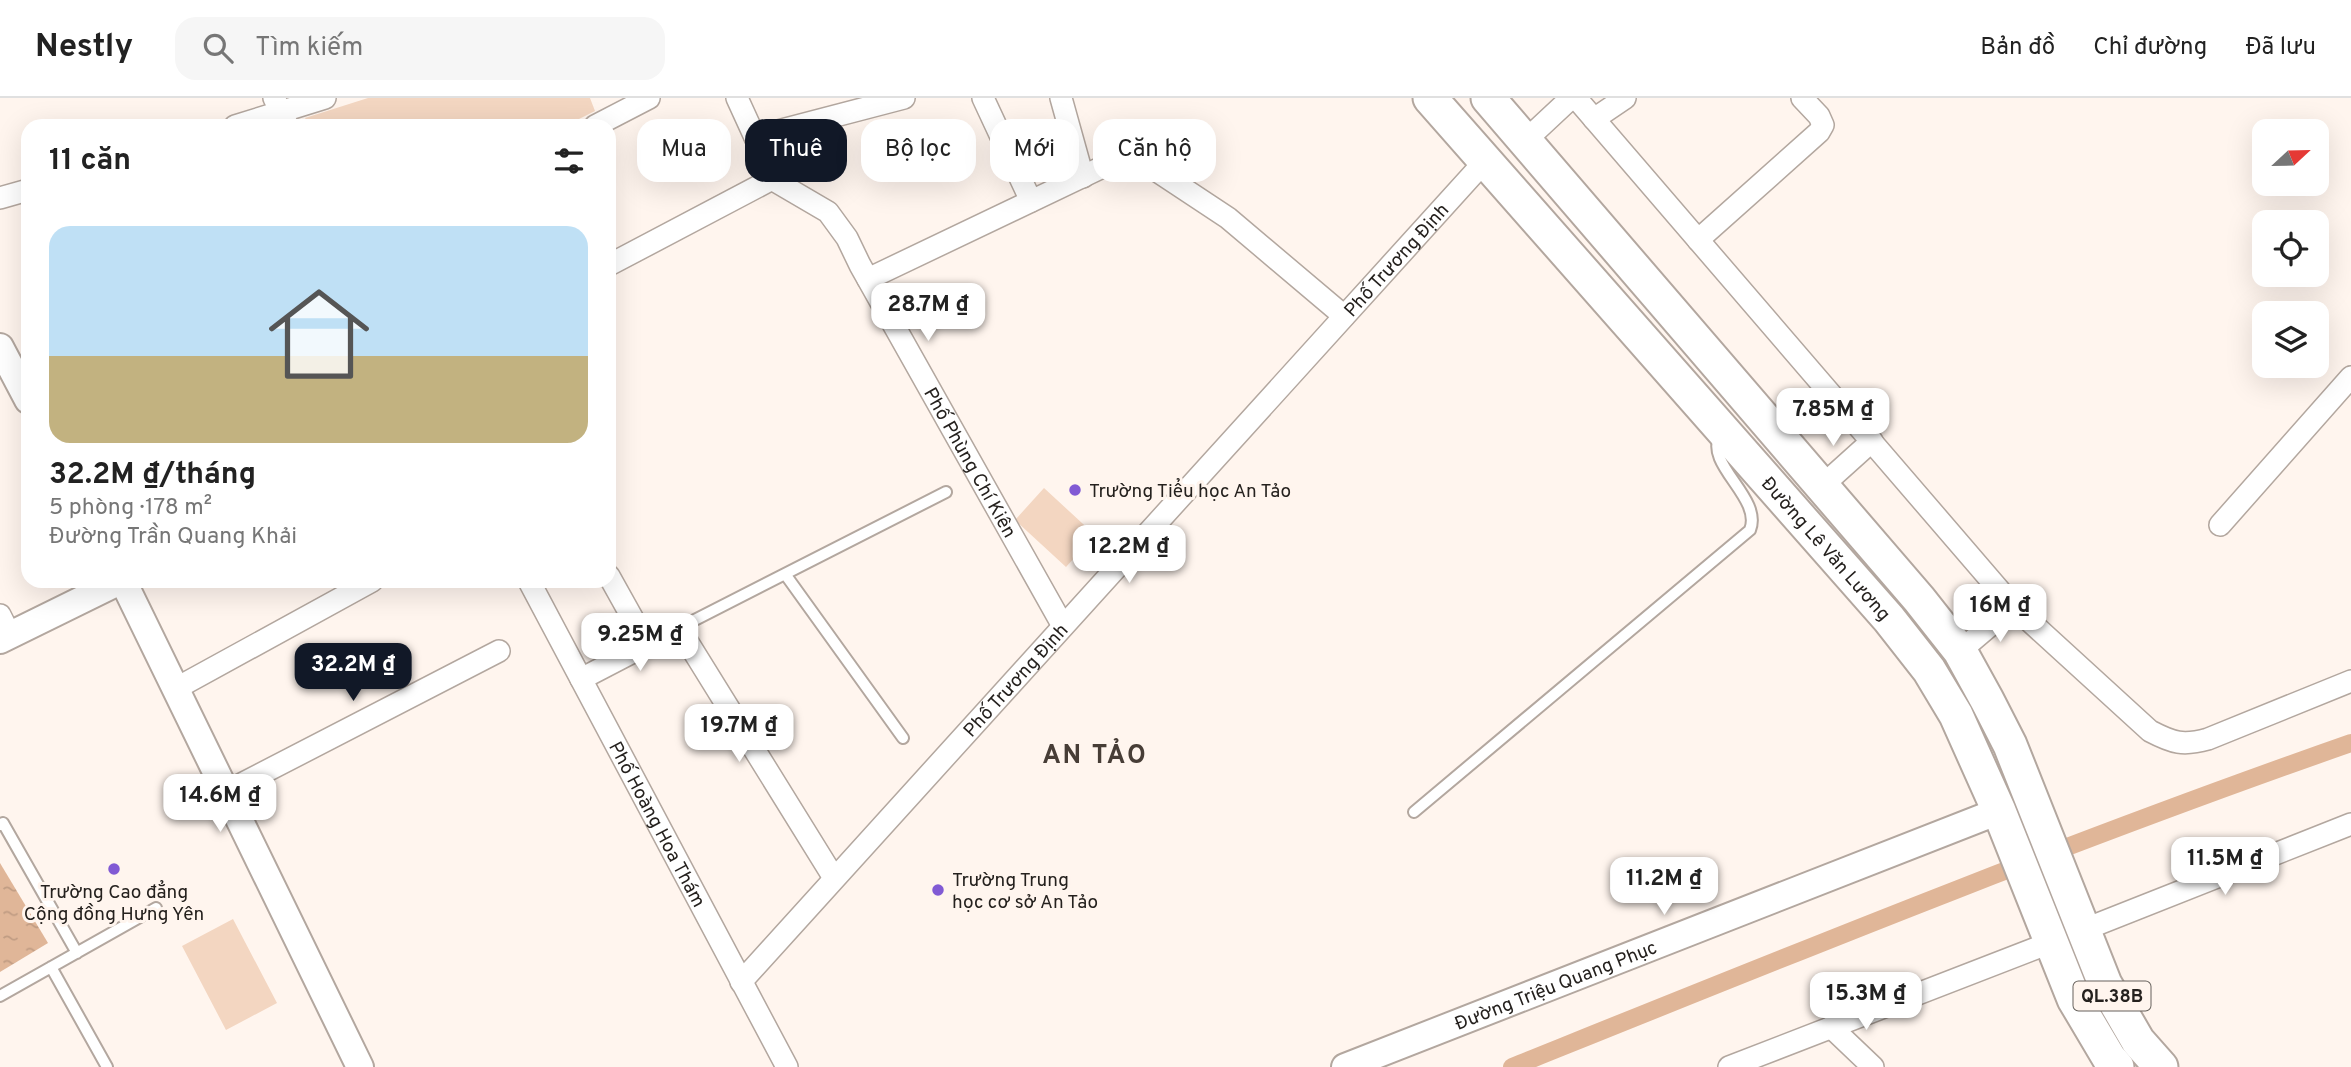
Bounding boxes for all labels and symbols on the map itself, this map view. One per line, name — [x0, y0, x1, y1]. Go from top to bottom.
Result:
north arrow — [2252, 119, 2329, 196]
street label: Phố Trương Định — [1340, 199, 1455, 323]
pin: 28.7M ₫ — [863, 284, 993, 343]
street label: Phố Phùng Chí Kiên — [917, 384, 1021, 542]
pin: 7.85M ₫ — [1768, 388, 1898, 448]
street label: Đường Lê Văn Lương — [1755, 473, 1895, 627]
place label: Trường Tiểu học An Tảo — [1089, 477, 1291, 504]
marker: Trường Tiểu học An Tảo — [1067, 482, 1083, 498]
pin: 12.2M ₫ — [1064, 526, 1194, 585]
pin: 16M ₫ — [1951, 584, 2049, 644]
pin: 9.25M ₫ — [575, 614, 705, 673]
street label: Phố Trương Định — [959, 619, 1074, 743]
pin: 32.2M ₫ — [288, 644, 418, 703]
pin: 19.7M ₫ — [674, 704, 804, 764]
street label: Phố Hoàng Hoa Thám — [602, 738, 710, 912]
district label: AN TẢO — [1042, 738, 1148, 773]
pin: 14.6M ₫ — [155, 774, 285, 834]
pin: 11.5M ₫ — [2160, 838, 2290, 897]
pin: 11.2M ₫ — [1599, 858, 1729, 917]
marker: Trường Cao đẳng Cộng đồng Hưng Yên — [106, 861, 122, 877]
place label: Trường Trung học cơ sở An Tảo — [952, 869, 1098, 915]
place label: Trường Cao đẳng Cộng đồng Hưng Yên — [24, 879, 204, 927]
marker: Trường Trung học cơ sở An Tảo — [930, 882, 946, 898]
street label: Đường Triệu Quang Phục — [1452, 936, 1661, 1037]
pin: 15.3M ₫ — [1801, 972, 1931, 1032]
road number: QL.38B — [2074, 982, 2150, 1010]

